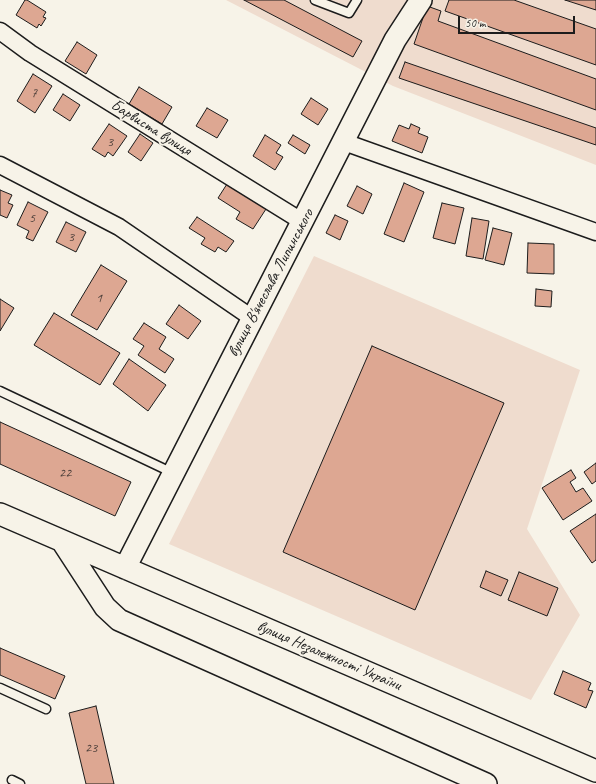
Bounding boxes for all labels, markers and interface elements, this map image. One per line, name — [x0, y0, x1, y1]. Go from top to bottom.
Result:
scale bar — [460, 8, 577, 34]
text: 50 m — [465, 15, 485, 31]
house number: 7 — [31, 85, 37, 101]
street label: Барвиста вулиця — [107, 96, 195, 160]
house number: 3 — [107, 134, 113, 150]
street label: вулиця В'ячеслава Липинського — [224, 206, 318, 360]
house number: 5 — [29, 210, 35, 226]
house number: 3 — [68, 229, 74, 245]
house number: 1 — [96, 290, 102, 306]
house number: 22 — [59, 465, 71, 481]
street label: вулиця Незалежності України — [254, 617, 404, 695]
house number: 23 — [85, 740, 97, 756]

